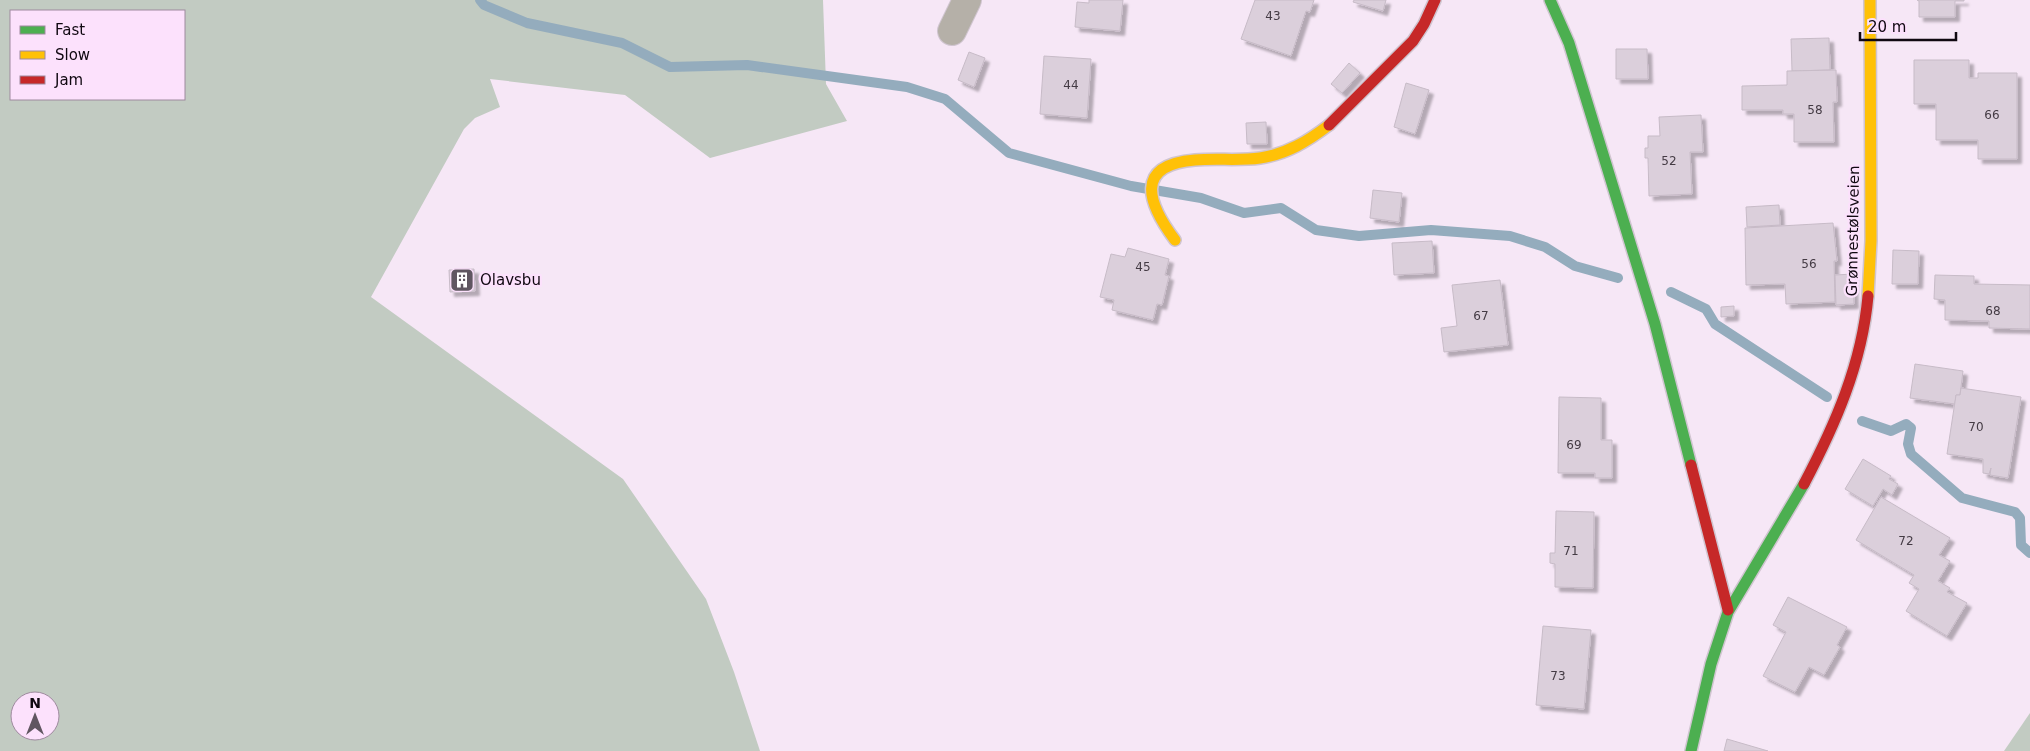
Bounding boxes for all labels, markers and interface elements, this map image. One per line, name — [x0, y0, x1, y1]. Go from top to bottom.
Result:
house number: 43 — [1265, 9, 1281, 23]
legend — [10, 10, 185, 100]
scale bar — [1860, 10, 1956, 42]
text: 20 m — [1868, 18, 1906, 36]
text: Fast — [55, 21, 85, 39]
text: Slow — [55, 46, 90, 64]
text: Jam — [54, 71, 83, 89]
house number: 44 — [1063, 78, 1079, 92]
house number: 58 — [1807, 103, 1823, 117]
house number: 66 — [1984, 108, 2000, 122]
house number: 52 — [1661, 154, 1677, 168]
street label: Grønnestølsveien — [1843, 165, 1863, 297]
house number: 56 — [1801, 257, 1817, 271]
house number: 45 — [1135, 260, 1151, 274]
building icon: Olavsbu — [449, 267, 475, 293]
place label: Olavsbu — [480, 271, 541, 289]
house number: 68 — [1985, 304, 2001, 318]
house number: 67 — [1473, 309, 1489, 323]
house number: 70 — [1968, 420, 1984, 434]
house number: 69 — [1566, 438, 1582, 452]
house number: 72 — [1898, 534, 1914, 548]
house number: 71 — [1563, 544, 1579, 558]
house number: 73 — [1550, 669, 1566, 683]
north arrow — [10, 691, 60, 741]
text: N — [29, 695, 41, 711]

